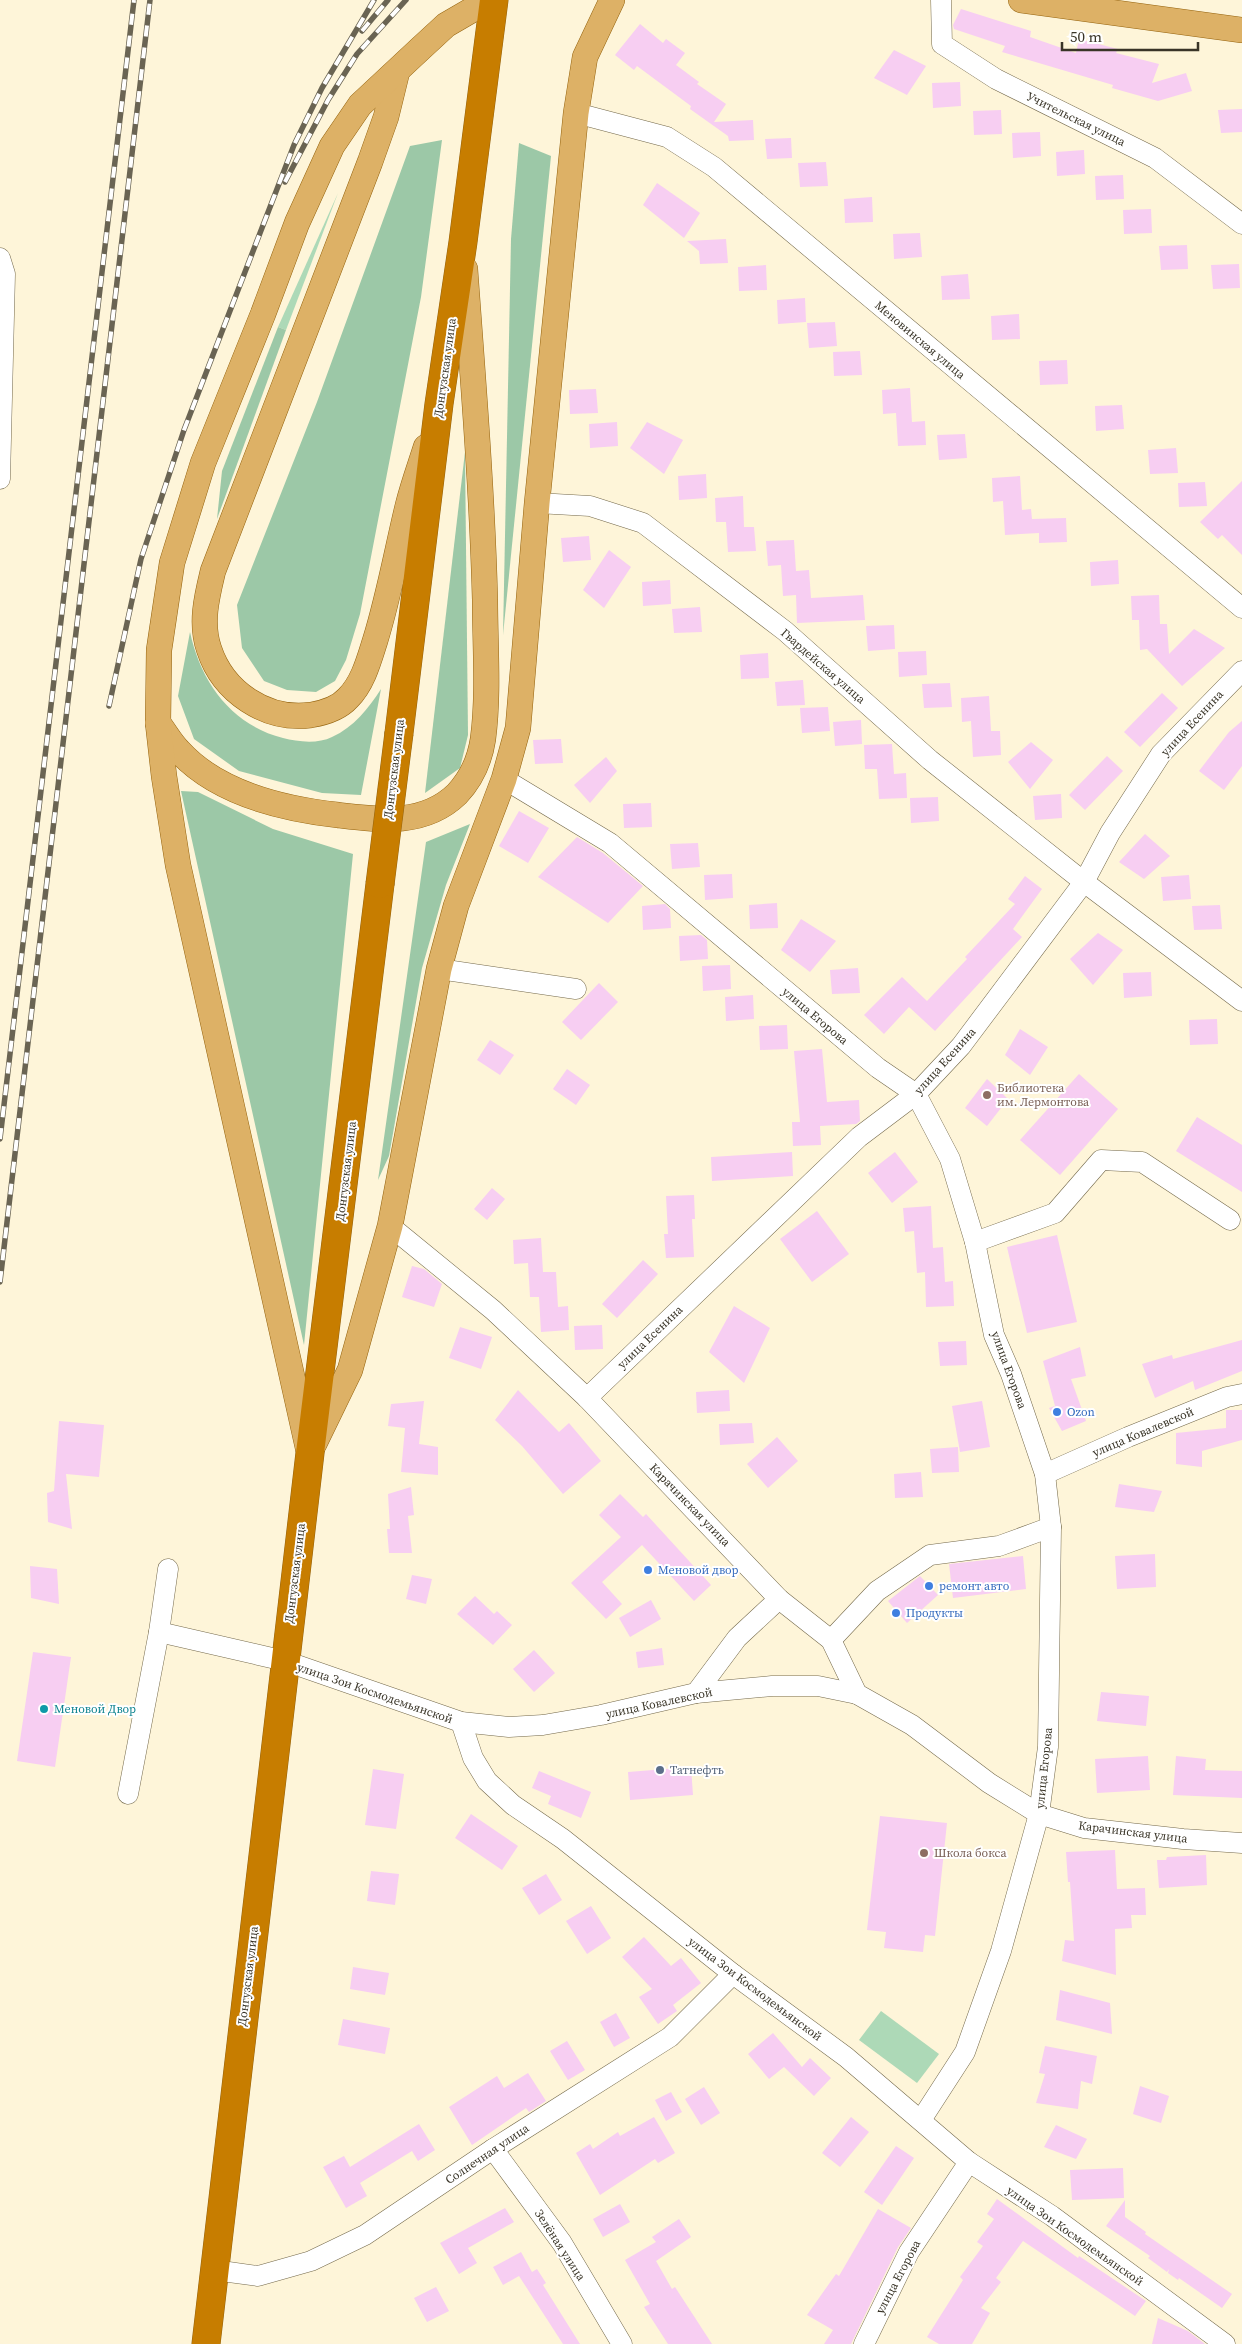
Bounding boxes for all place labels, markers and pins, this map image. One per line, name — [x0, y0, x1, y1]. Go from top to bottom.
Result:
place label: Библиотека им. Лермонтова — [997, 1080, 1090, 1110]
marker: Библиотека им. Лермонтова — [981, 1089, 993, 1101]
place label: Ozon — [1067, 1404, 1095, 1420]
marker: Ozon — [1051, 1406, 1063, 1418]
place label: Меновой двор — [658, 1562, 739, 1578]
marker: Меновой двор — [642, 1564, 654, 1576]
place label: ремонт авто — [939, 1578, 1010, 1594]
marker: ремонт авто — [923, 1580, 935, 1592]
place label: Продукты — [906, 1605, 963, 1621]
marker: Продукты — [890, 1607, 902, 1619]
place label: Меновой Двор — [54, 1701, 136, 1717]
marker: Меновой Двор — [38, 1703, 50, 1715]
place label: Татнефть — [670, 1762, 724, 1778]
marker: Татнефть — [654, 1764, 666, 1776]
place label: Школа бокса — [934, 1845, 1007, 1861]
marker: Школа бокса — [918, 1847, 930, 1859]

